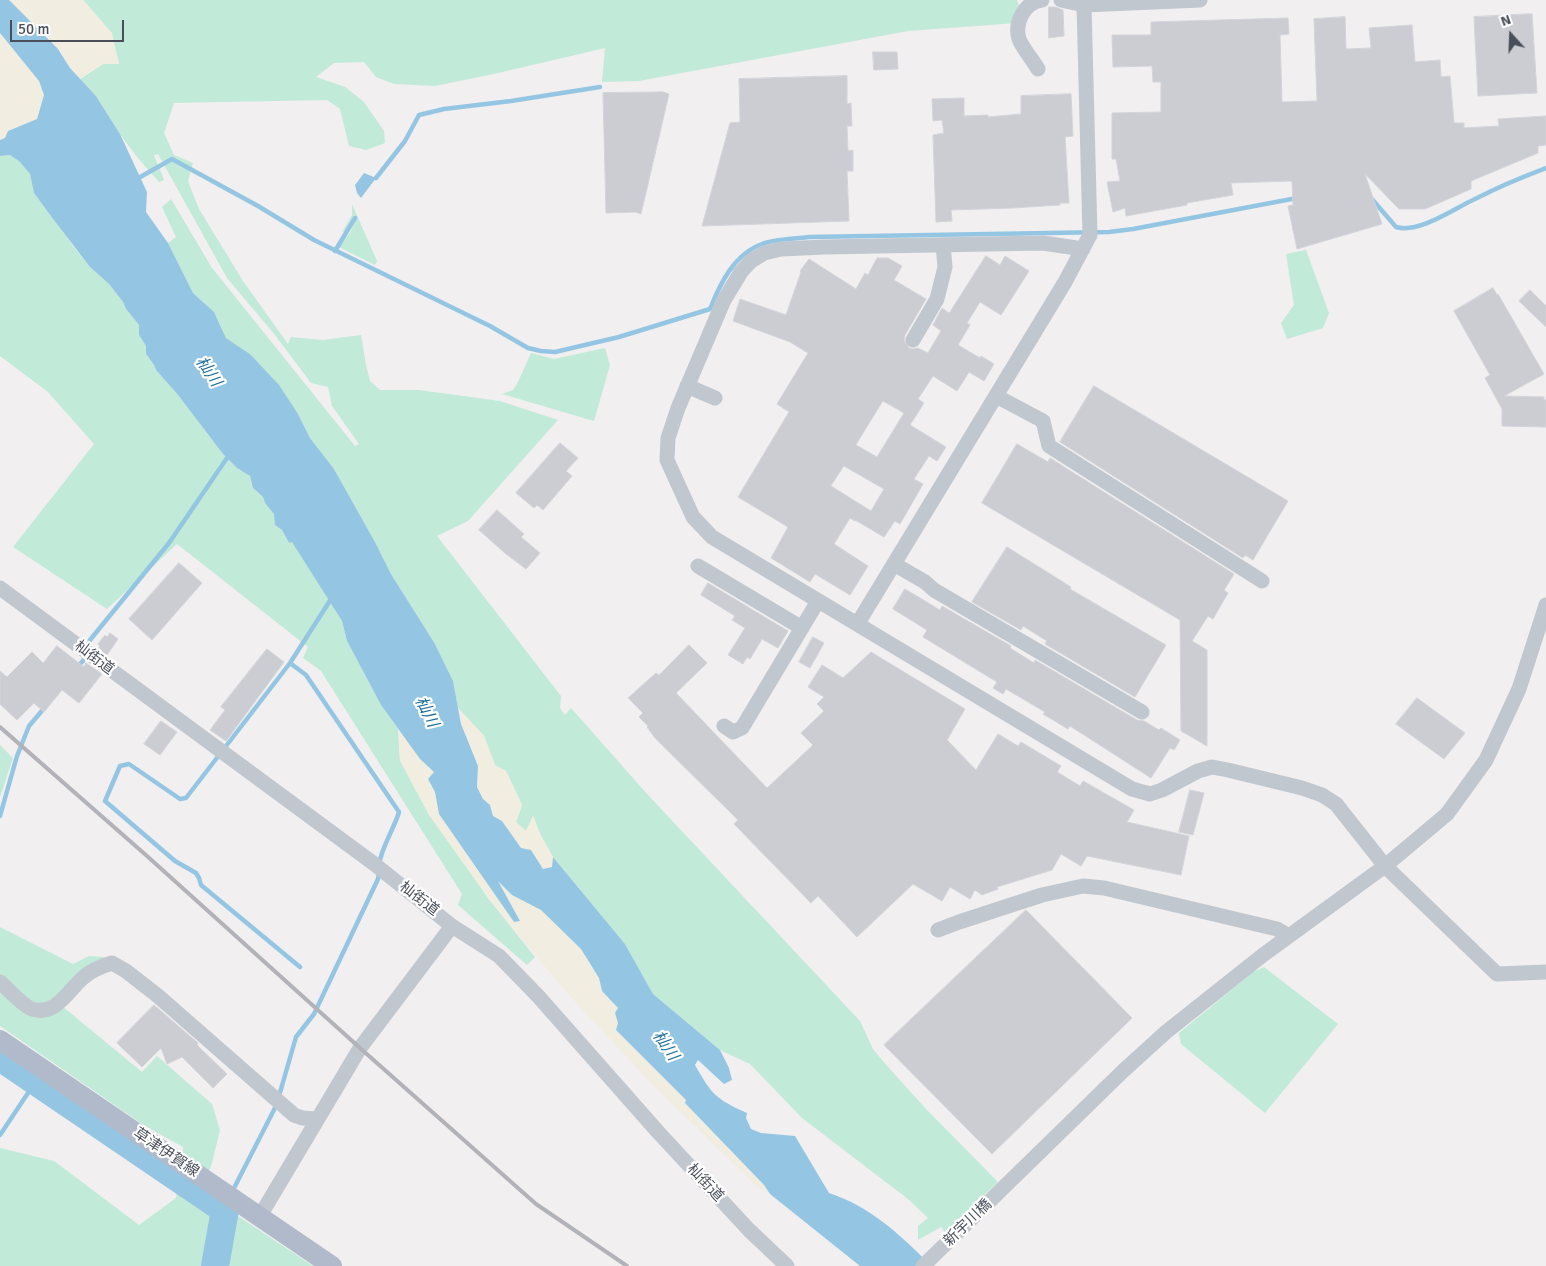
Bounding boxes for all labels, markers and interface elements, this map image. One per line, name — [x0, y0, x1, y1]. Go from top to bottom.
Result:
scale bar — [12, 10, 126, 42]
north arrow — [1486, 10, 1536, 60]
text: N — [1498, 11, 1513, 30]
text: 50 m — [18, 20, 49, 38]
water label: 杣川 — [191, 353, 225, 391]
street label: 杣街道 — [71, 637, 117, 679]
water label: 杣川 — [410, 693, 442, 731]
street label: 杣街道 — [396, 878, 442, 920]
water label: 杣川 — [648, 1027, 682, 1065]
street label: 草津伊賀線 — [130, 1125, 202, 1181]
street label: 杣街道 — [683, 1160, 727, 1206]
street label: 新宇川橋 — [940, 1196, 996, 1250]

